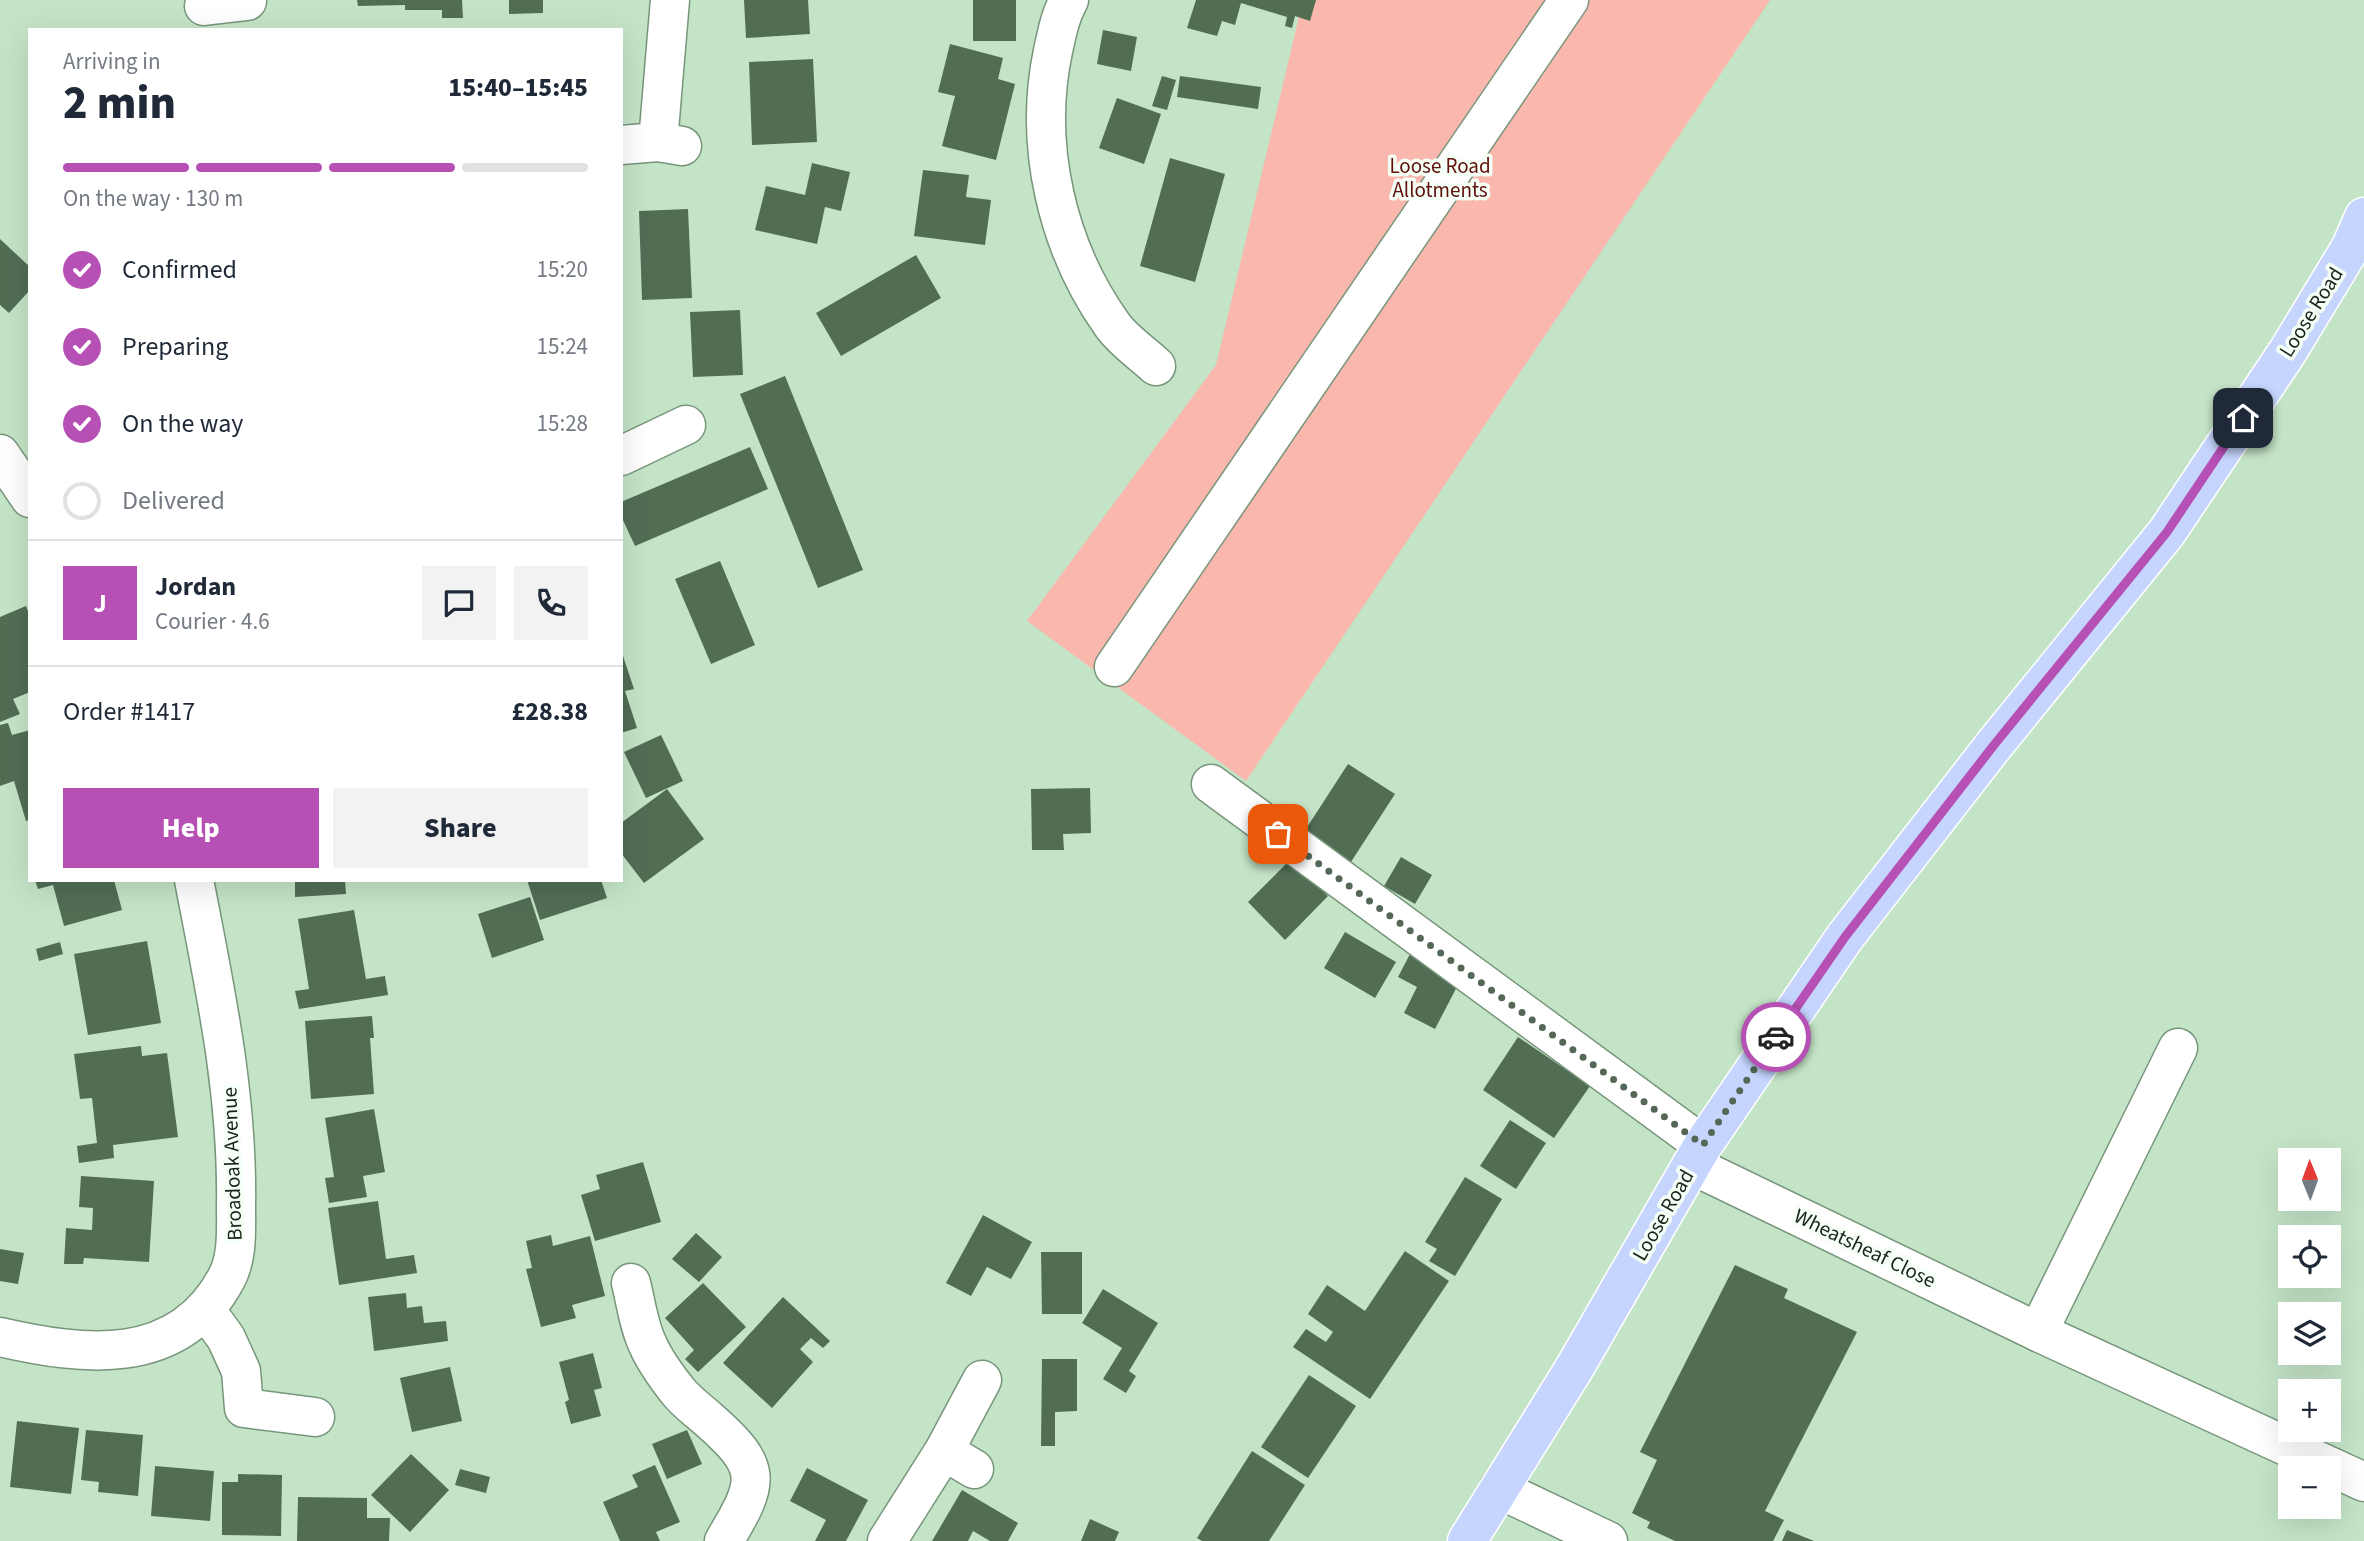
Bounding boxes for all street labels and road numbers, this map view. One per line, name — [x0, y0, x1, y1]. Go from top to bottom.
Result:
street label: Loose Road — [2271, 261, 2351, 363]
street label: Broadoak Avenue — [214, 1087, 250, 1241]
street label: Loose Road — [1625, 1164, 1701, 1266]
street label: Wheatsheaf Close — [1789, 1201, 1941, 1295]

